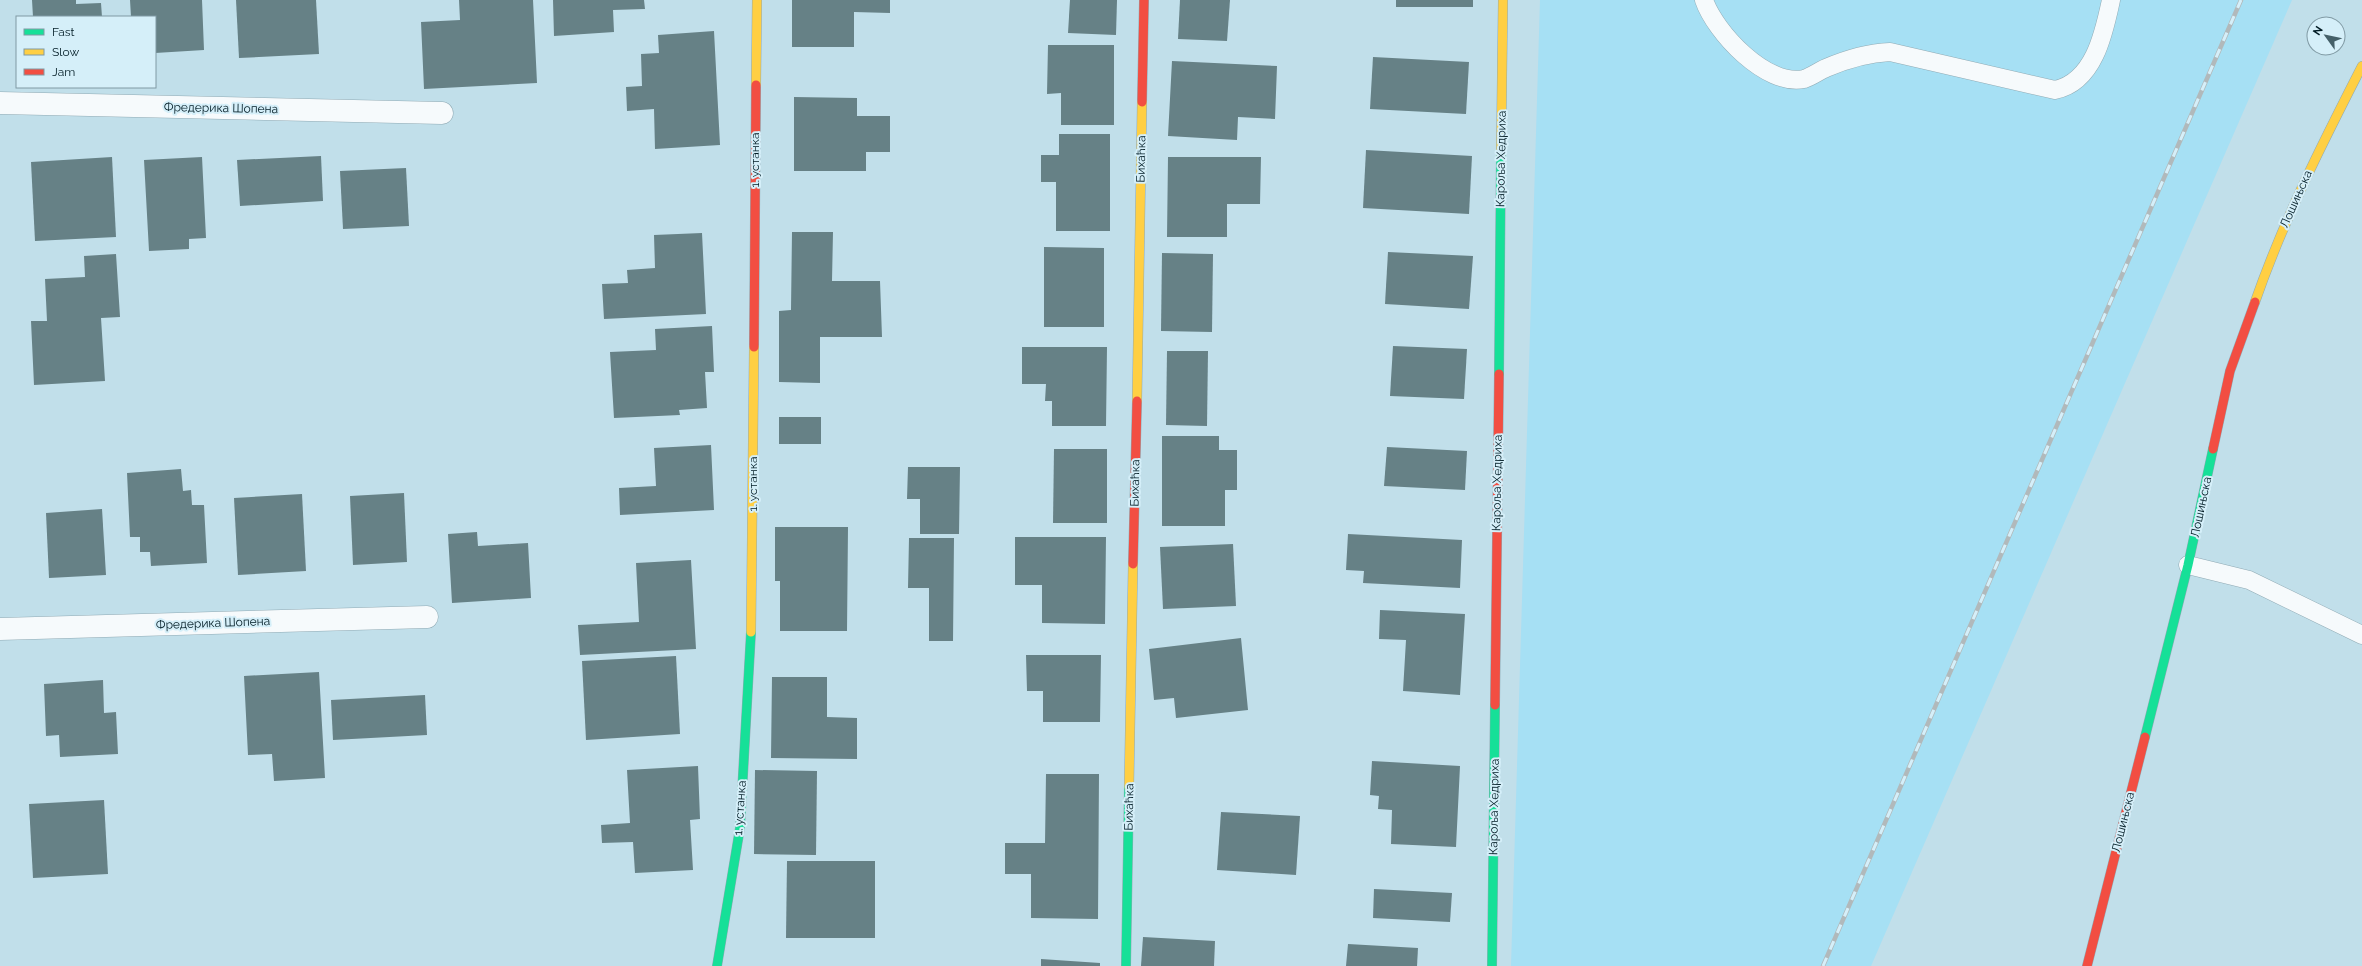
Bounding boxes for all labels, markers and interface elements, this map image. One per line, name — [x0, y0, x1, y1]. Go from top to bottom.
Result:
legend — [16, 16, 156, 88]
north arrow — [2306, 16, 2346, 56]
text: N — [2310, 24, 2326, 38]
text: Fast — [52, 25, 75, 39]
text: Slow — [52, 45, 79, 59]
text: Jam — [52, 65, 75, 79]
street label: Фредерика Шопена — [164, 100, 278, 116]
street label: Кароља Хедриха — [1493, 111, 1509, 207]
street label: 1. устанка — [748, 133, 762, 187]
street label: Бихаћка — [1134, 135, 1148, 183]
street label: Лошињска — [2277, 168, 2315, 230]
street label: Кароља Хедриха — [1489, 435, 1505, 531]
street label: 1. устанка — [746, 457, 760, 511]
street label: Бихаћка — [1128, 459, 1142, 507]
street label: Лошињска — [2188, 475, 2214, 539]
street label: Фредерика Шопена — [156, 614, 270, 632]
street label: Кароља Хедриха — [1486, 759, 1502, 855]
street label: 1. устанка — [731, 780, 749, 836]
street label: Бихаћка — [1122, 783, 1136, 831]
street label: Лошињска — [2109, 790, 2137, 854]

